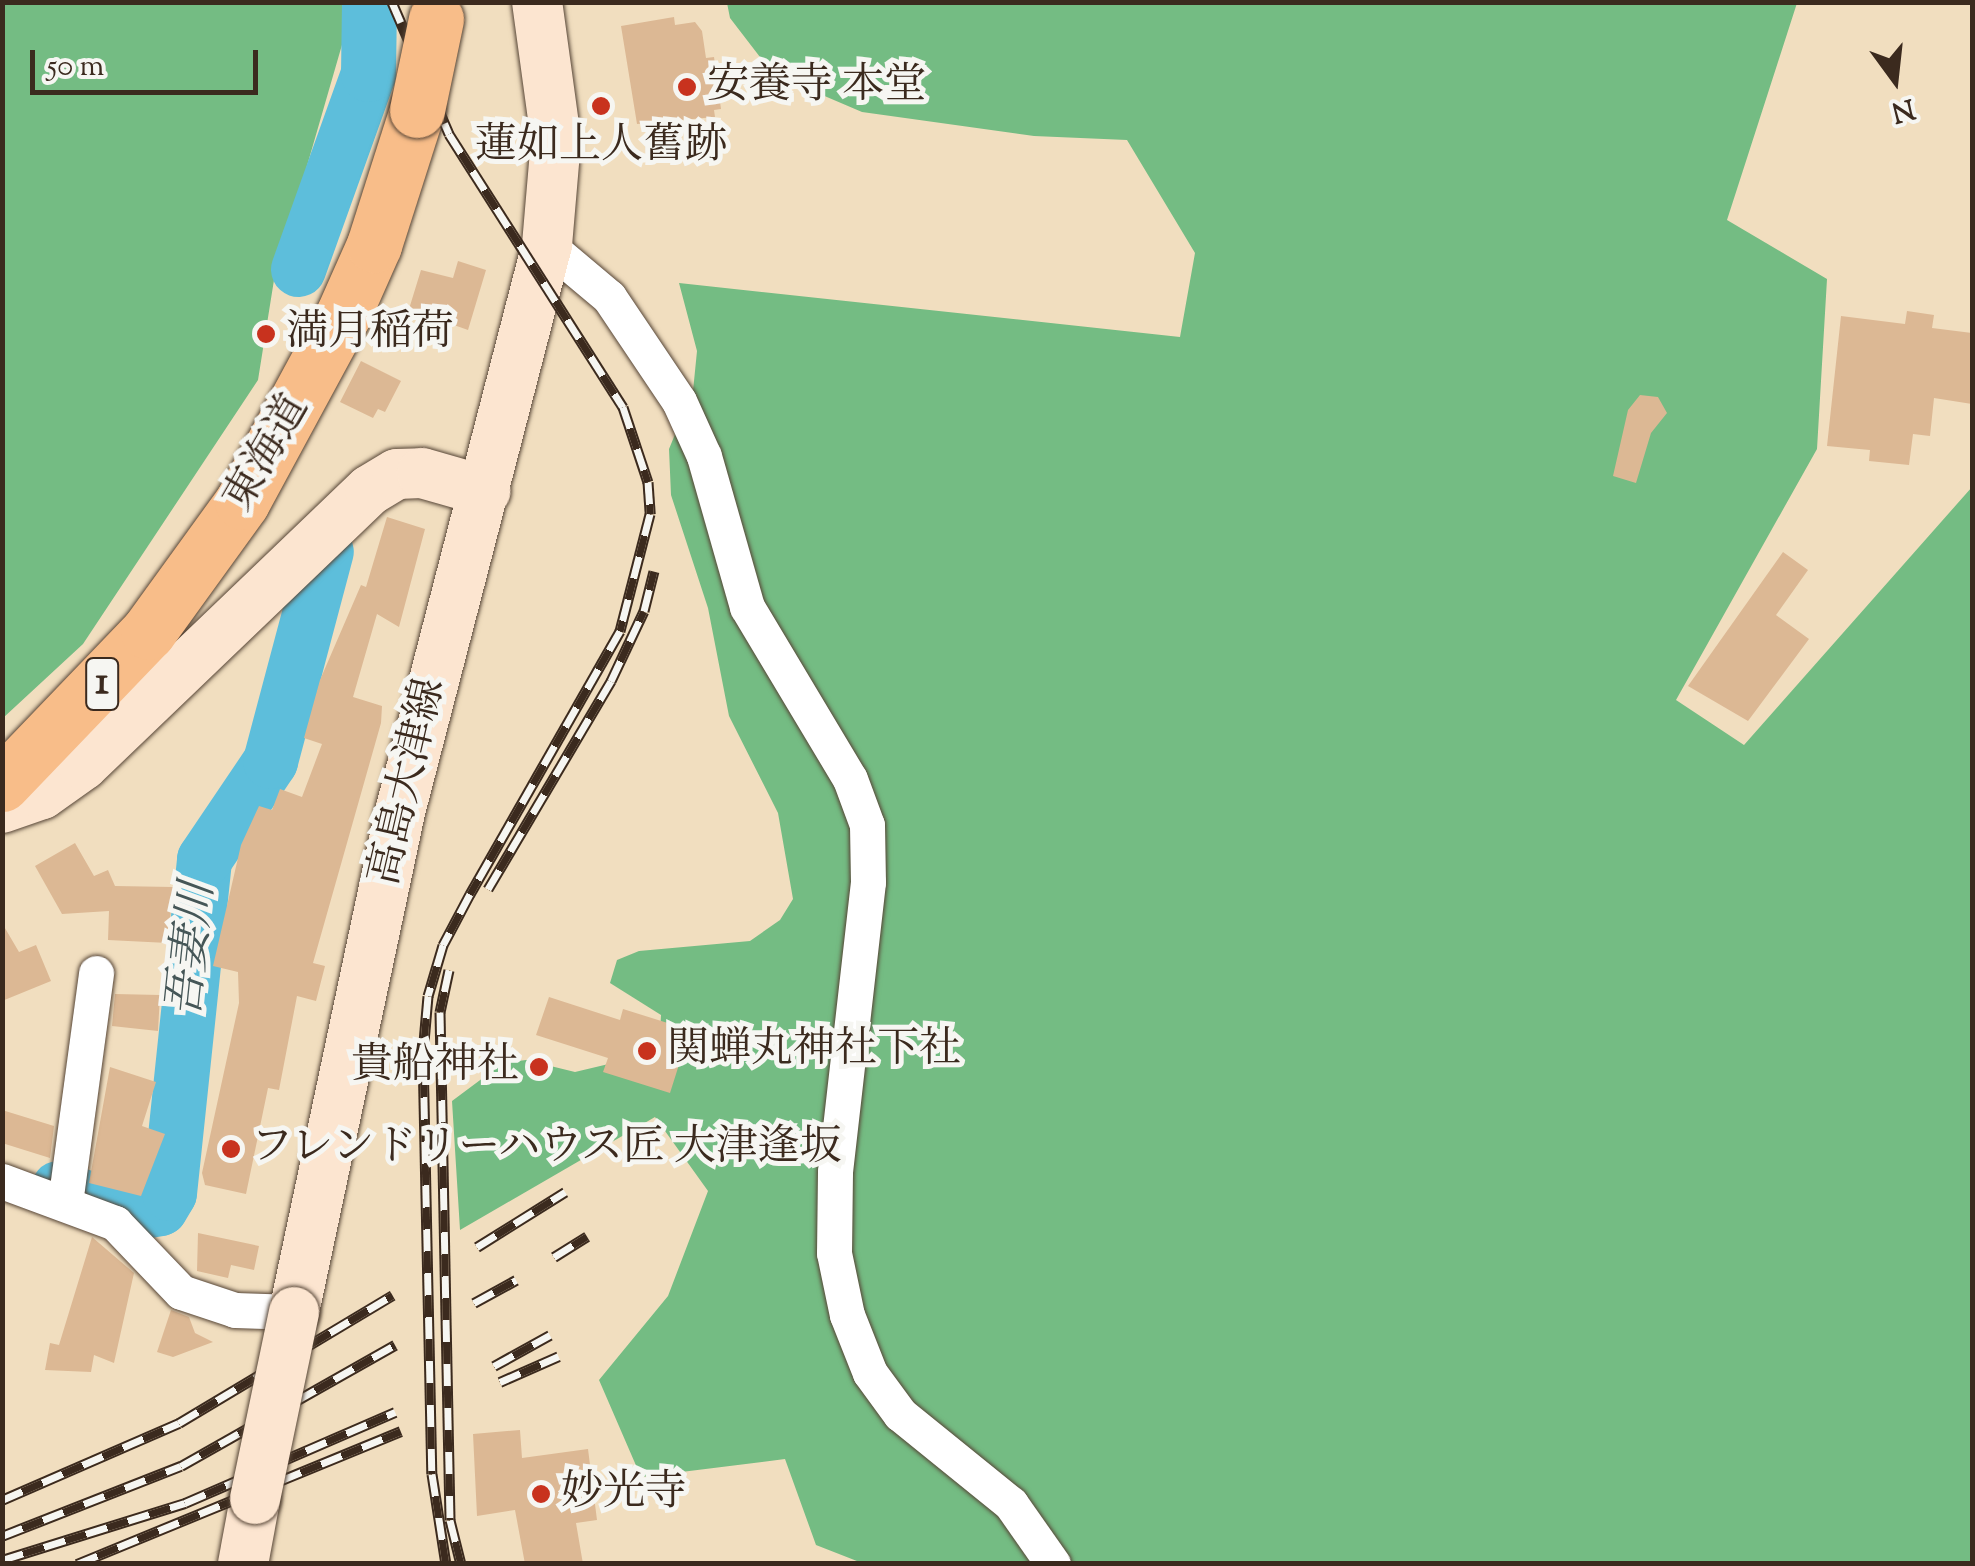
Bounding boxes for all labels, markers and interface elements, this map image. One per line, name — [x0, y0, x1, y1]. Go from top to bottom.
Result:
scale bar — [35, 30, 262, 92]
north arrow — [1845, 30, 1945, 130]
text: 50 m — [47, 46, 104, 89]
place label: 安養寺 本堂 — [707, 62, 926, 112]
marker: 安養寺 本堂 — [676, 76, 698, 98]
text: N — [1887, 87, 1919, 131]
marker: 蓮如上人舊跡 — [590, 95, 612, 117]
place label: 蓮如上人舊跡 — [475, 122, 727, 172]
place label: 満月稲荷 — [286, 309, 454, 359]
marker: 満月稲荷 — [255, 323, 277, 345]
street label: 東海道 — [215, 387, 321, 521]
road number: 1 — [84, 649, 120, 719]
street label: 高島大津線 — [361, 674, 457, 890]
water label: 吾妻川 — [160, 880, 228, 1020]
place label: 関蝉丸神社下社 — [667, 1026, 961, 1076]
marker: 関蝉丸神社下社 — [636, 1040, 658, 1062]
place label: 貴船神社 — [351, 1042, 519, 1092]
marker: 貴船神社 — [528, 1056, 550, 1078]
place label: フレンドリーハウス匠 大津逢坂 — [251, 1124, 848, 1174]
marker: フレンドリーハウス匠 大津逢坂 — [220, 1138, 242, 1160]
place label: 妙光寺 — [561, 1469, 687, 1519]
marker: 妙光寺 — [530, 1483, 552, 1505]

